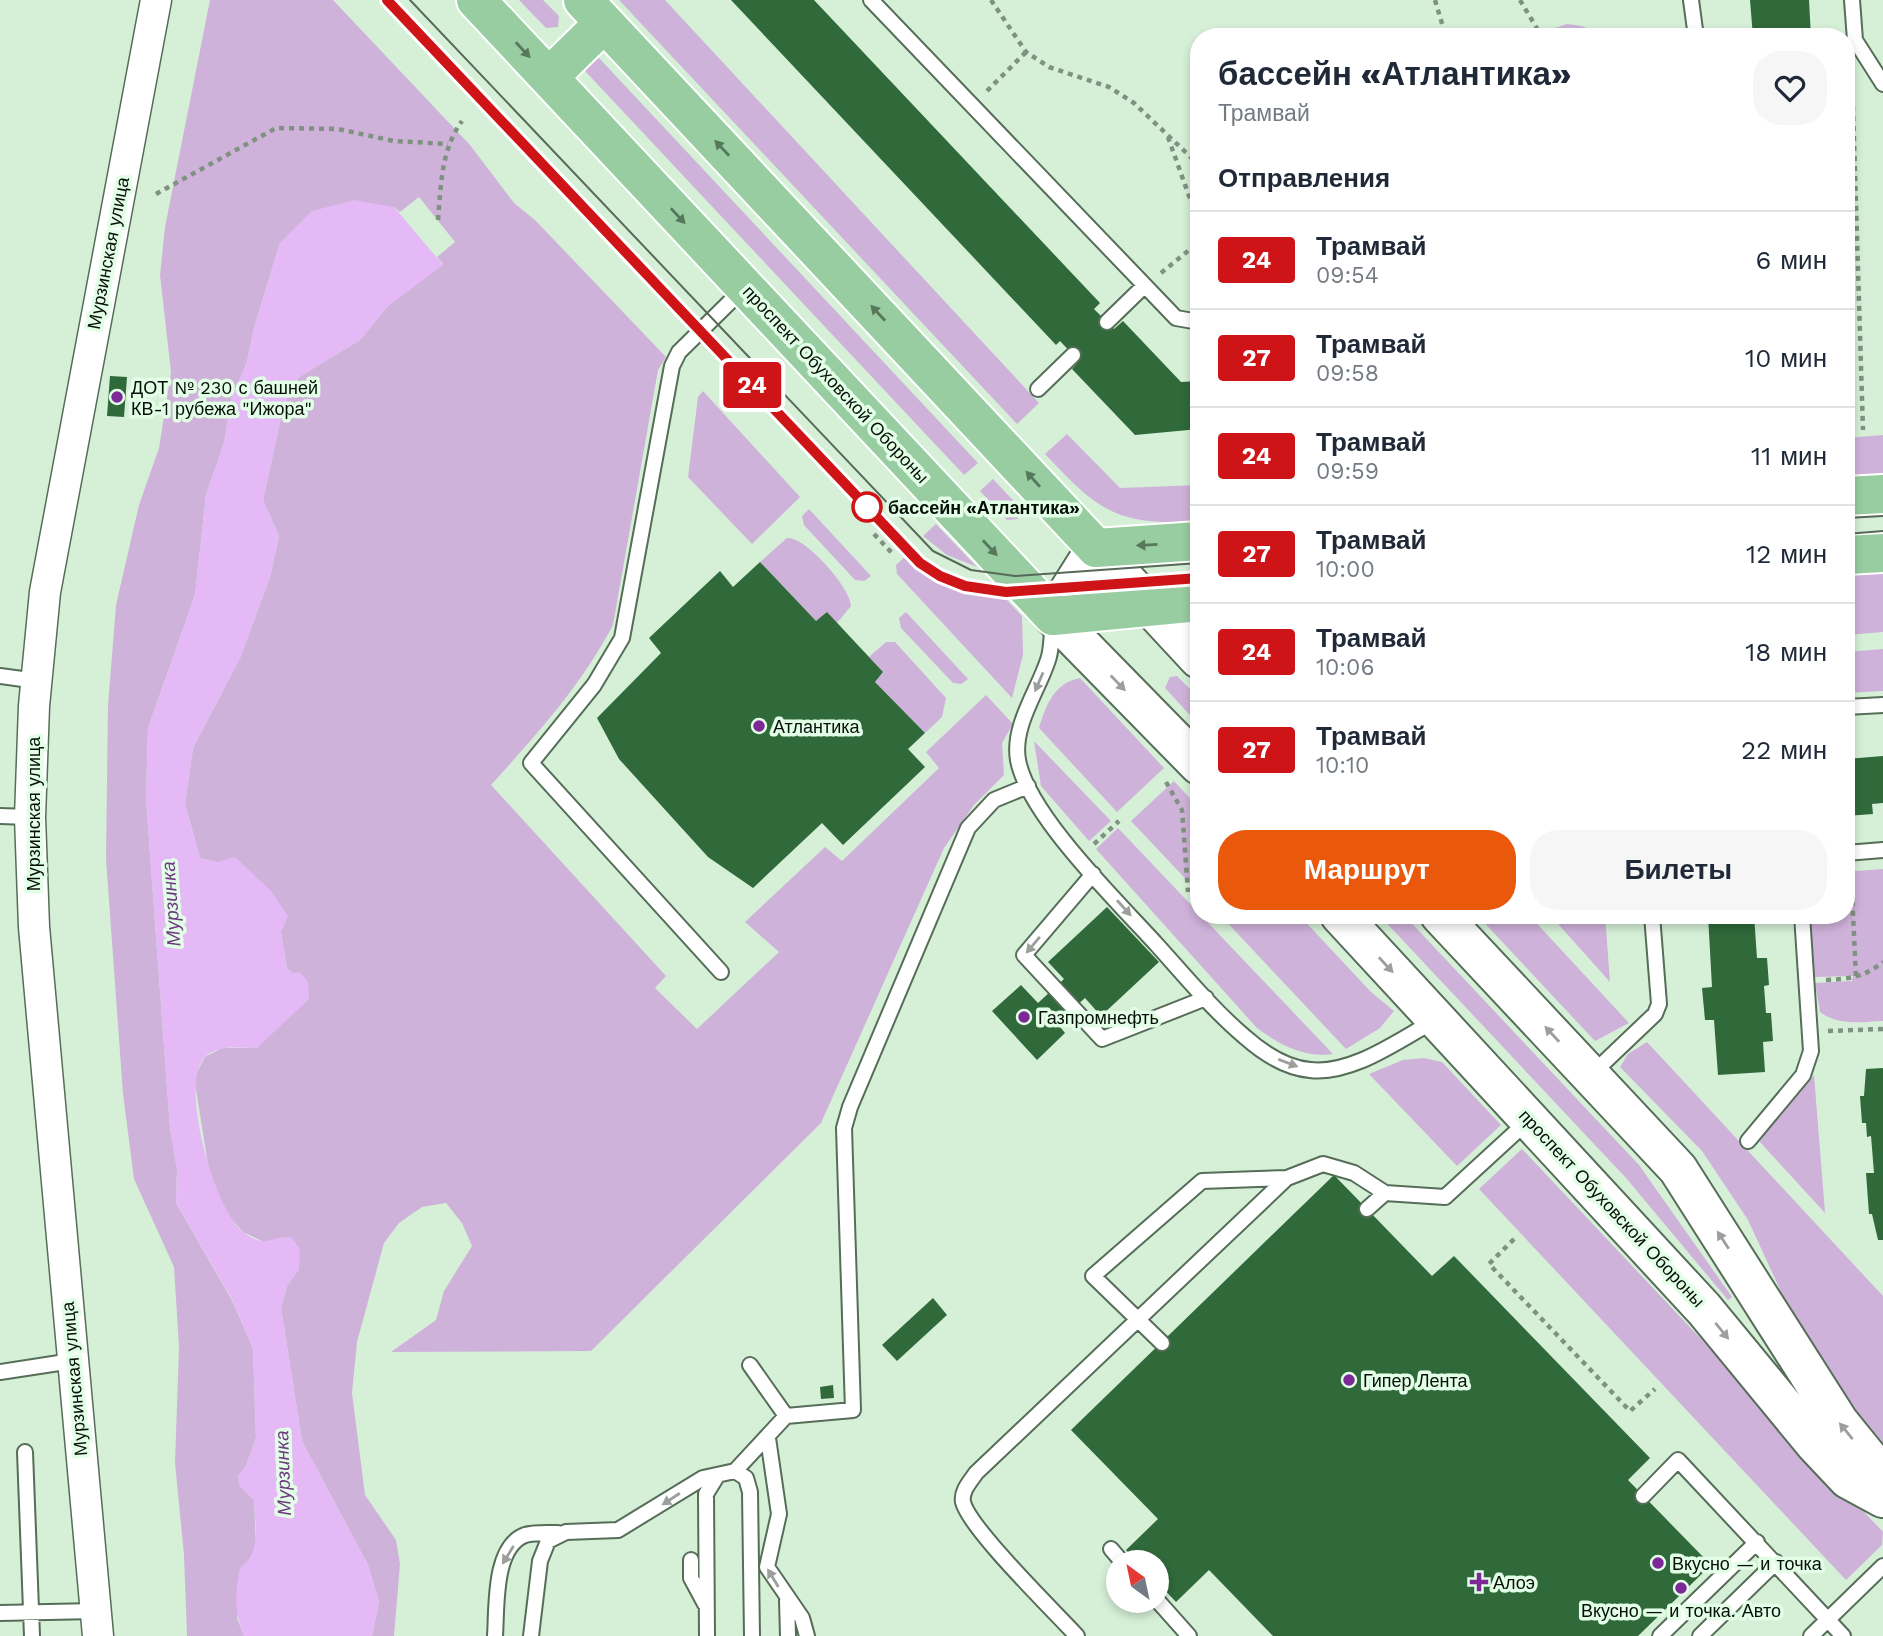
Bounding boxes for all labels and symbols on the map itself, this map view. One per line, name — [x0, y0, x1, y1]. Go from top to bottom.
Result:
one-way arrow — [515, 41, 531, 59]
one-way arrow — [714, 140, 730, 157]
street label: Мурзинская улица — [83, 174, 133, 331]
one-way arrow — [670, 207, 686, 224]
street label: проспект Обуховской Обороны — [739, 281, 933, 487]
one-way arrow — [869, 305, 886, 322]
line badge: 24 — [720, 362, 784, 408]
place label: ДОТ № 230 с башней КВ-1 рубежа "Ижора" — [131, 377, 318, 419]
marker: ДОТ № 230 с башней КВ-1 рубежа "Ижора" — [109, 389, 125, 405]
one-way arrow — [1026, 471, 1042, 488]
marker: бассейн «Атлантика» — [852, 492, 882, 522]
place label: бассейн «Атлантика» — [888, 497, 1080, 518]
one-way arrow — [1136, 539, 1158, 550]
one-way arrow — [981, 540, 998, 557]
one-way arrow — [1033, 672, 1044, 693]
one-way arrow — [1109, 674, 1125, 691]
place label: Атлантика — [773, 716, 860, 737]
marker: Атлантика — [751, 718, 767, 734]
street label: Мурзинская улица — [23, 736, 44, 891]
water label: Мурзинка — [157, 861, 185, 947]
one-way arrow — [1116, 899, 1132, 917]
one-way arrow — [1026, 936, 1041, 953]
one-way arrow — [1378, 956, 1394, 973]
place label: Газпромнефть — [1038, 1007, 1159, 1028]
marker: Газпромнефть — [1016, 1009, 1032, 1025]
one-way arrow — [1544, 1026, 1560, 1043]
one-way arrow — [1278, 1058, 1299, 1069]
street label: проспект Обуховской Обороны — [1515, 1105, 1709, 1311]
one-way arrow — [1717, 1230, 1730, 1249]
street label: Мурзинская улица — [57, 1300, 91, 1457]
one-way arrow — [1715, 1322, 1730, 1340]
place label: Гипер Лента — [1363, 1370, 1469, 1391]
marker: Гипер Лента — [1341, 1372, 1357, 1388]
one-way arrow — [1839, 1423, 1854, 1441]
water label: Мурзинка — [270, 1430, 296, 1516]
one-way arrow — [662, 1492, 681, 1505]
one-way arrow — [501, 1545, 514, 1564]
north arrow — [1106, 1550, 1169, 1614]
place label: Вкусно — и точка — [1672, 1553, 1823, 1574]
marker: Вкусно — и точка — [1650, 1555, 1666, 1571]
one-way arrow — [767, 1568, 780, 1587]
place label: Алоэ — [1493, 1572, 1535, 1593]
marker: Алоэ — [1471, 1574, 1487, 1590]
marker: Вкусно — и точка. Авто — [1673, 1580, 1689, 1596]
place label: Вкусно — и точка. Авто — [1581, 1600, 1781, 1621]

